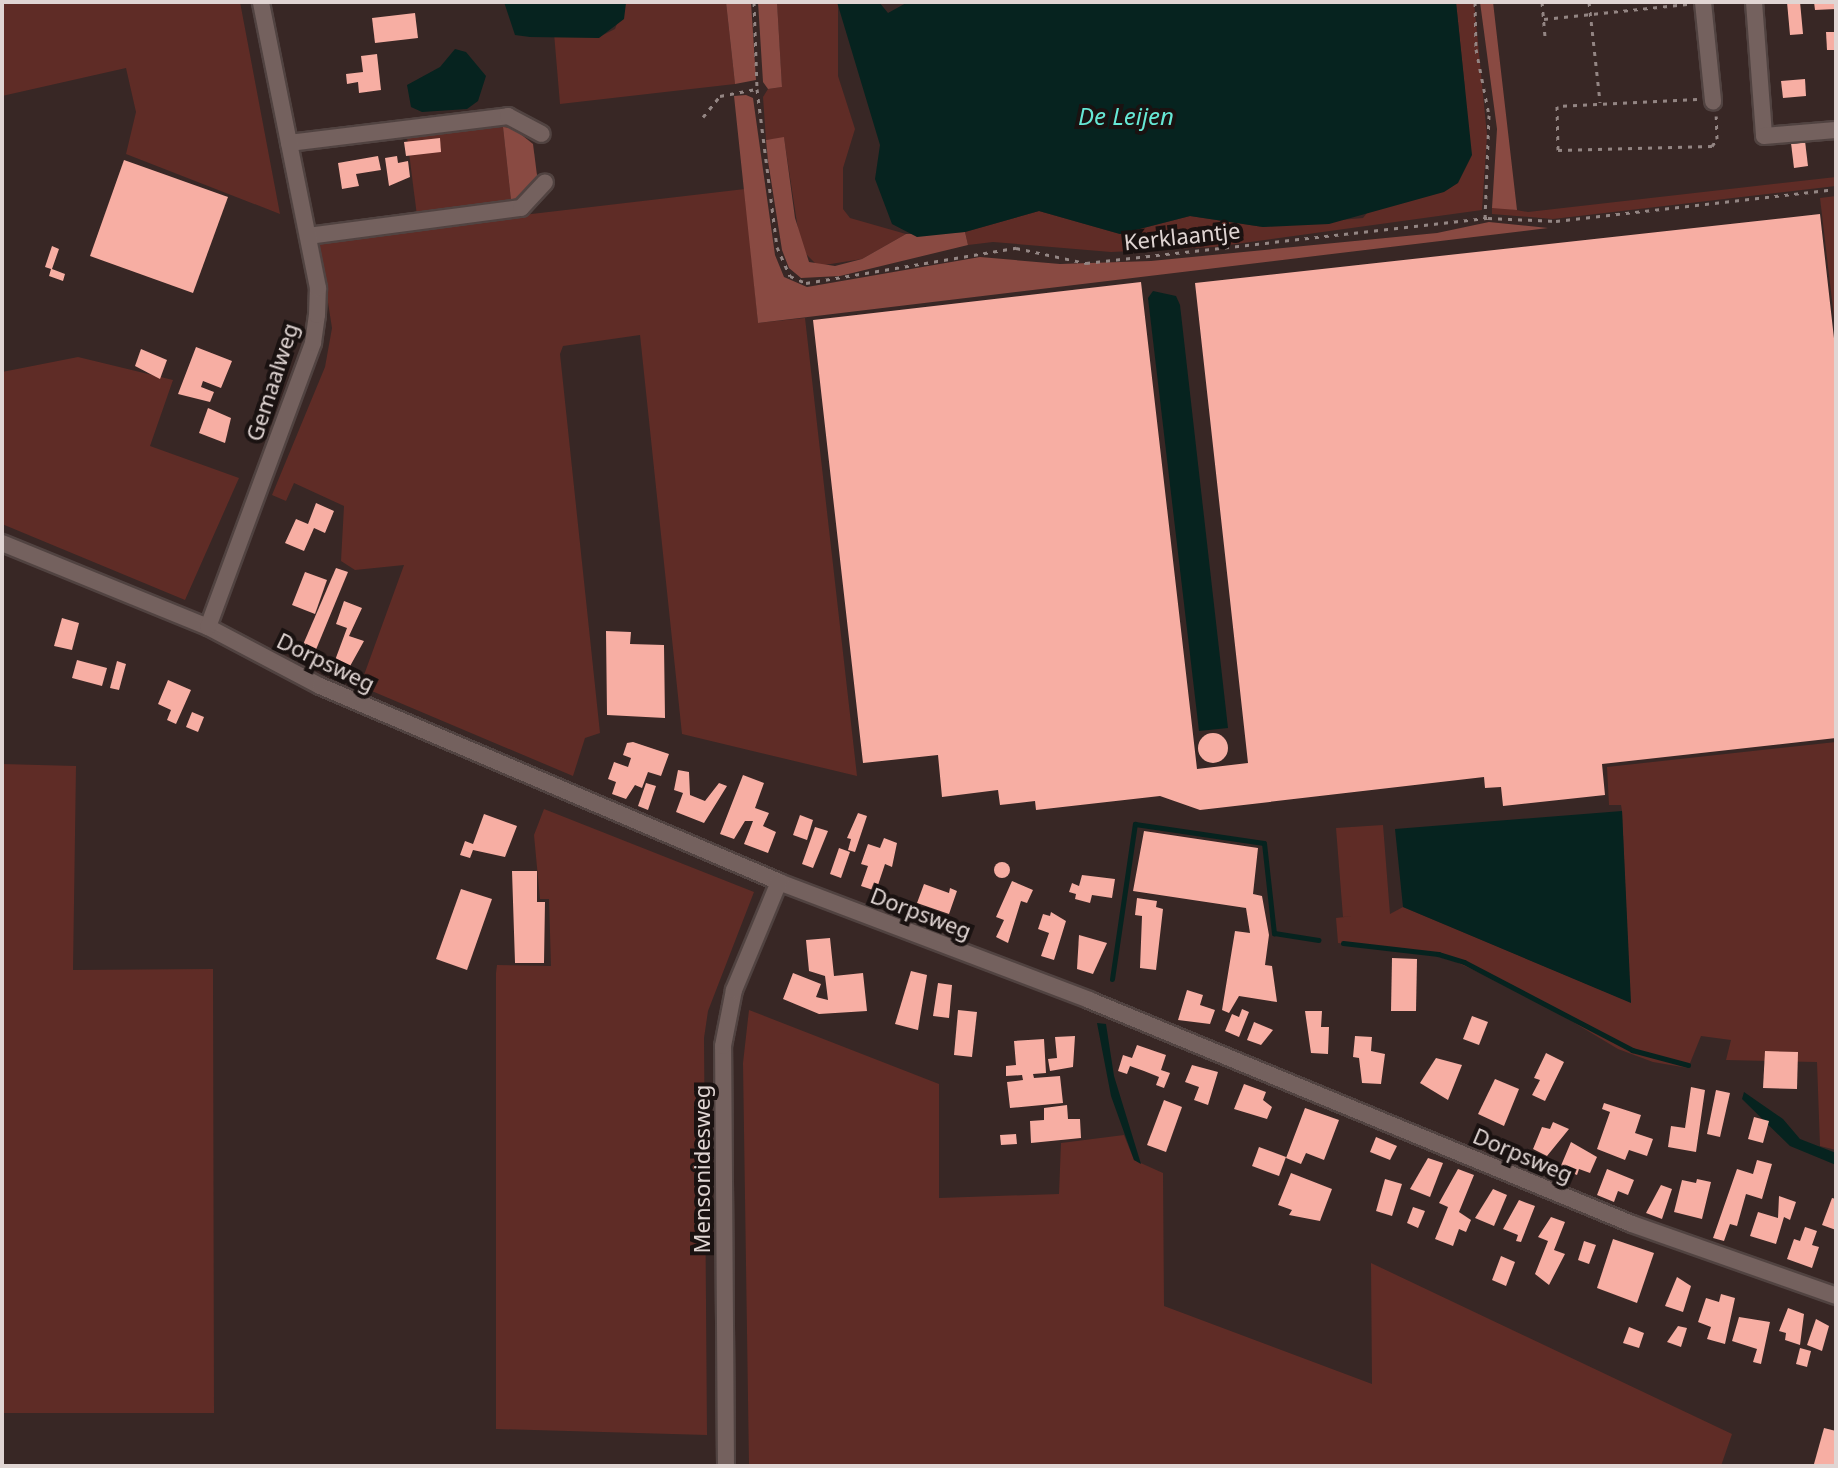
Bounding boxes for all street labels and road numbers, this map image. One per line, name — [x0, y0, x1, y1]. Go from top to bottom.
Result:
street label: Kerklaantje — [1123, 217, 1241, 255]
street label: Gemaalweg — [241, 320, 303, 444]
street label: Dorpsweg — [273, 627, 379, 697]
street label: Dorpsweg — [867, 882, 975, 944]
street label: Mensonidesweg — [689, 1085, 715, 1253]
street label: Dorpsweg — [1469, 1122, 1577, 1188]

